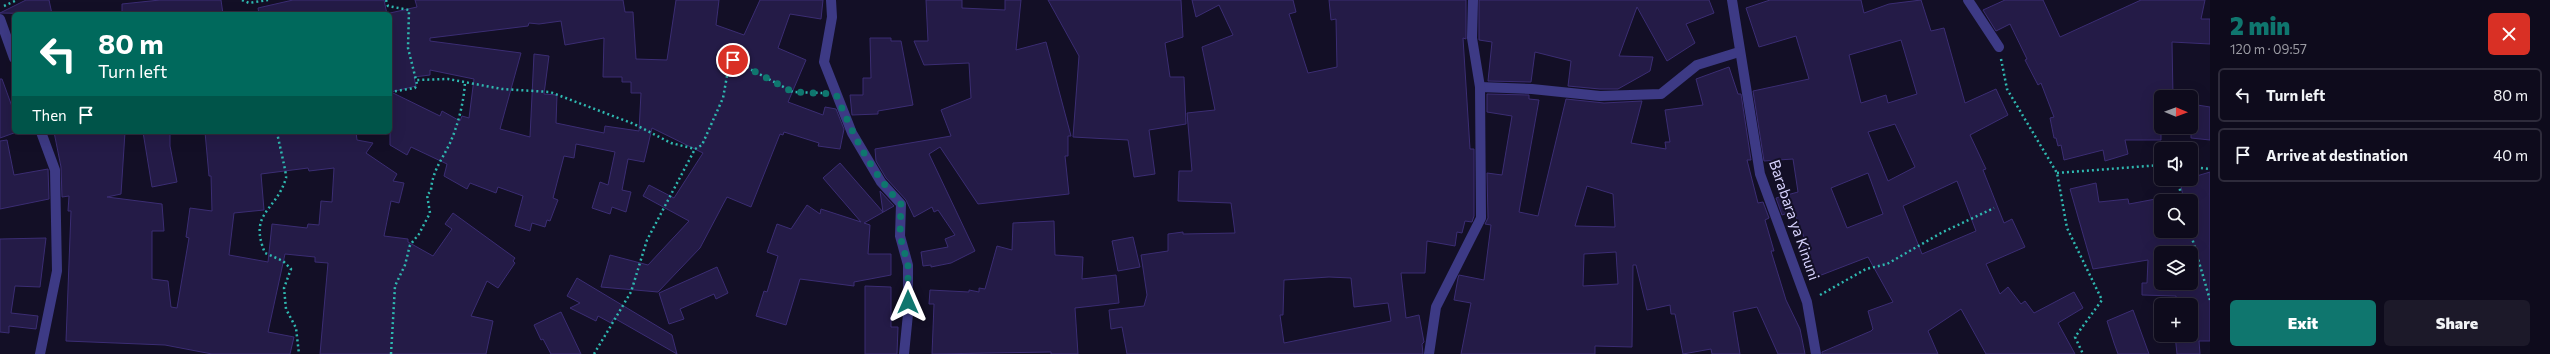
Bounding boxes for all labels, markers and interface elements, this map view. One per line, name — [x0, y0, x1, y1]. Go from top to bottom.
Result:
text: 2 min — [2230, 11, 2290, 40]
button: close — [2488, 13, 2530, 55]
text: 80 m — [98, 26, 164, 60]
icon: left — [32, 28, 84, 80]
text: 120 m · 09:57 — [2230, 41, 2307, 57]
pin — [716, 43, 750, 77]
icon: arrive — [722, 49, 744, 71]
text: Turn left — [98, 60, 167, 82]
icon: left — [2232, 84, 2254, 106]
text: Turn left — [2266, 86, 2325, 104]
text: 80 m — [2493, 86, 2528, 104]
north arrow — [2154, 90, 2198, 134]
map controls — [2154, 90, 2198, 342]
icon: arrive — [75, 104, 97, 126]
text: Then — [32, 106, 67, 124]
button: sound — [2154, 142, 2198, 186]
icon: arrive — [2232, 144, 2254, 166]
text: Arrive at destination — [2266, 146, 2408, 164]
text: 40 m — [2493, 146, 2528, 164]
street label: Barabara ya Kinuni — [1766, 157, 1824, 282]
button: search — [2154, 194, 2198, 238]
button: layers — [2154, 246, 2198, 290]
position arrow — [887, 281, 929, 323]
button: + — [2154, 298, 2198, 342]
button: Exit — [2230, 300, 2376, 346]
button: Share — [2384, 300, 2530, 346]

